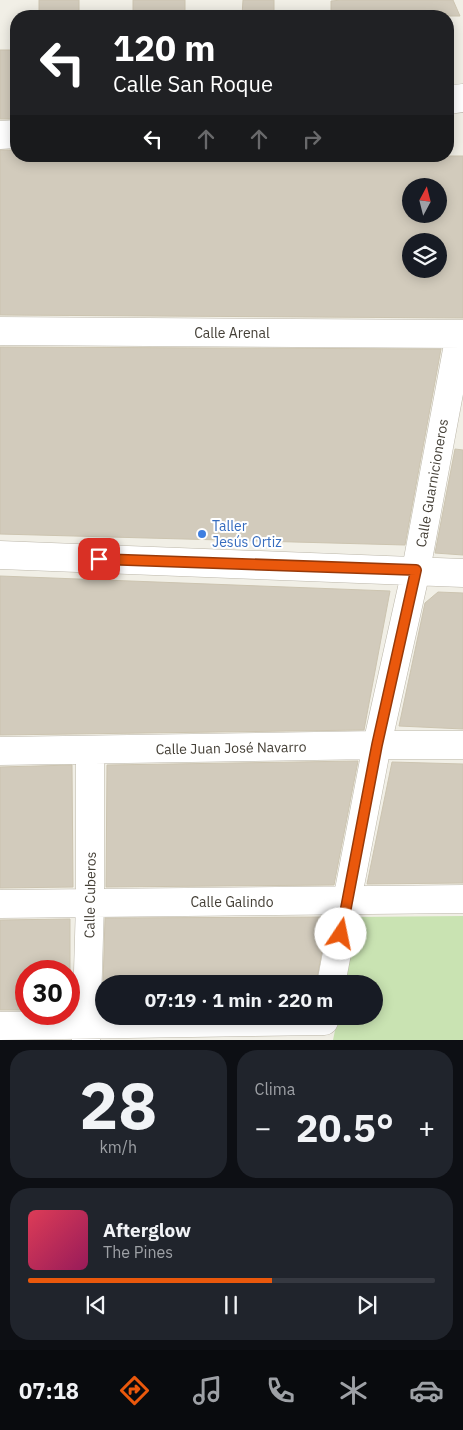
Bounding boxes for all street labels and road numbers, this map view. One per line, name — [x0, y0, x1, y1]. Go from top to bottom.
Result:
street label: Calle Arenal — [194, 324, 270, 342]
street label: Calle Guarnicioneros — [412, 417, 452, 549]
street label: Calle Juan José Navarro — [155, 738, 307, 758]
street label: Calle Cuberos — [80, 851, 100, 939]
street label: Calle Galindo — [190, 893, 274, 911]

